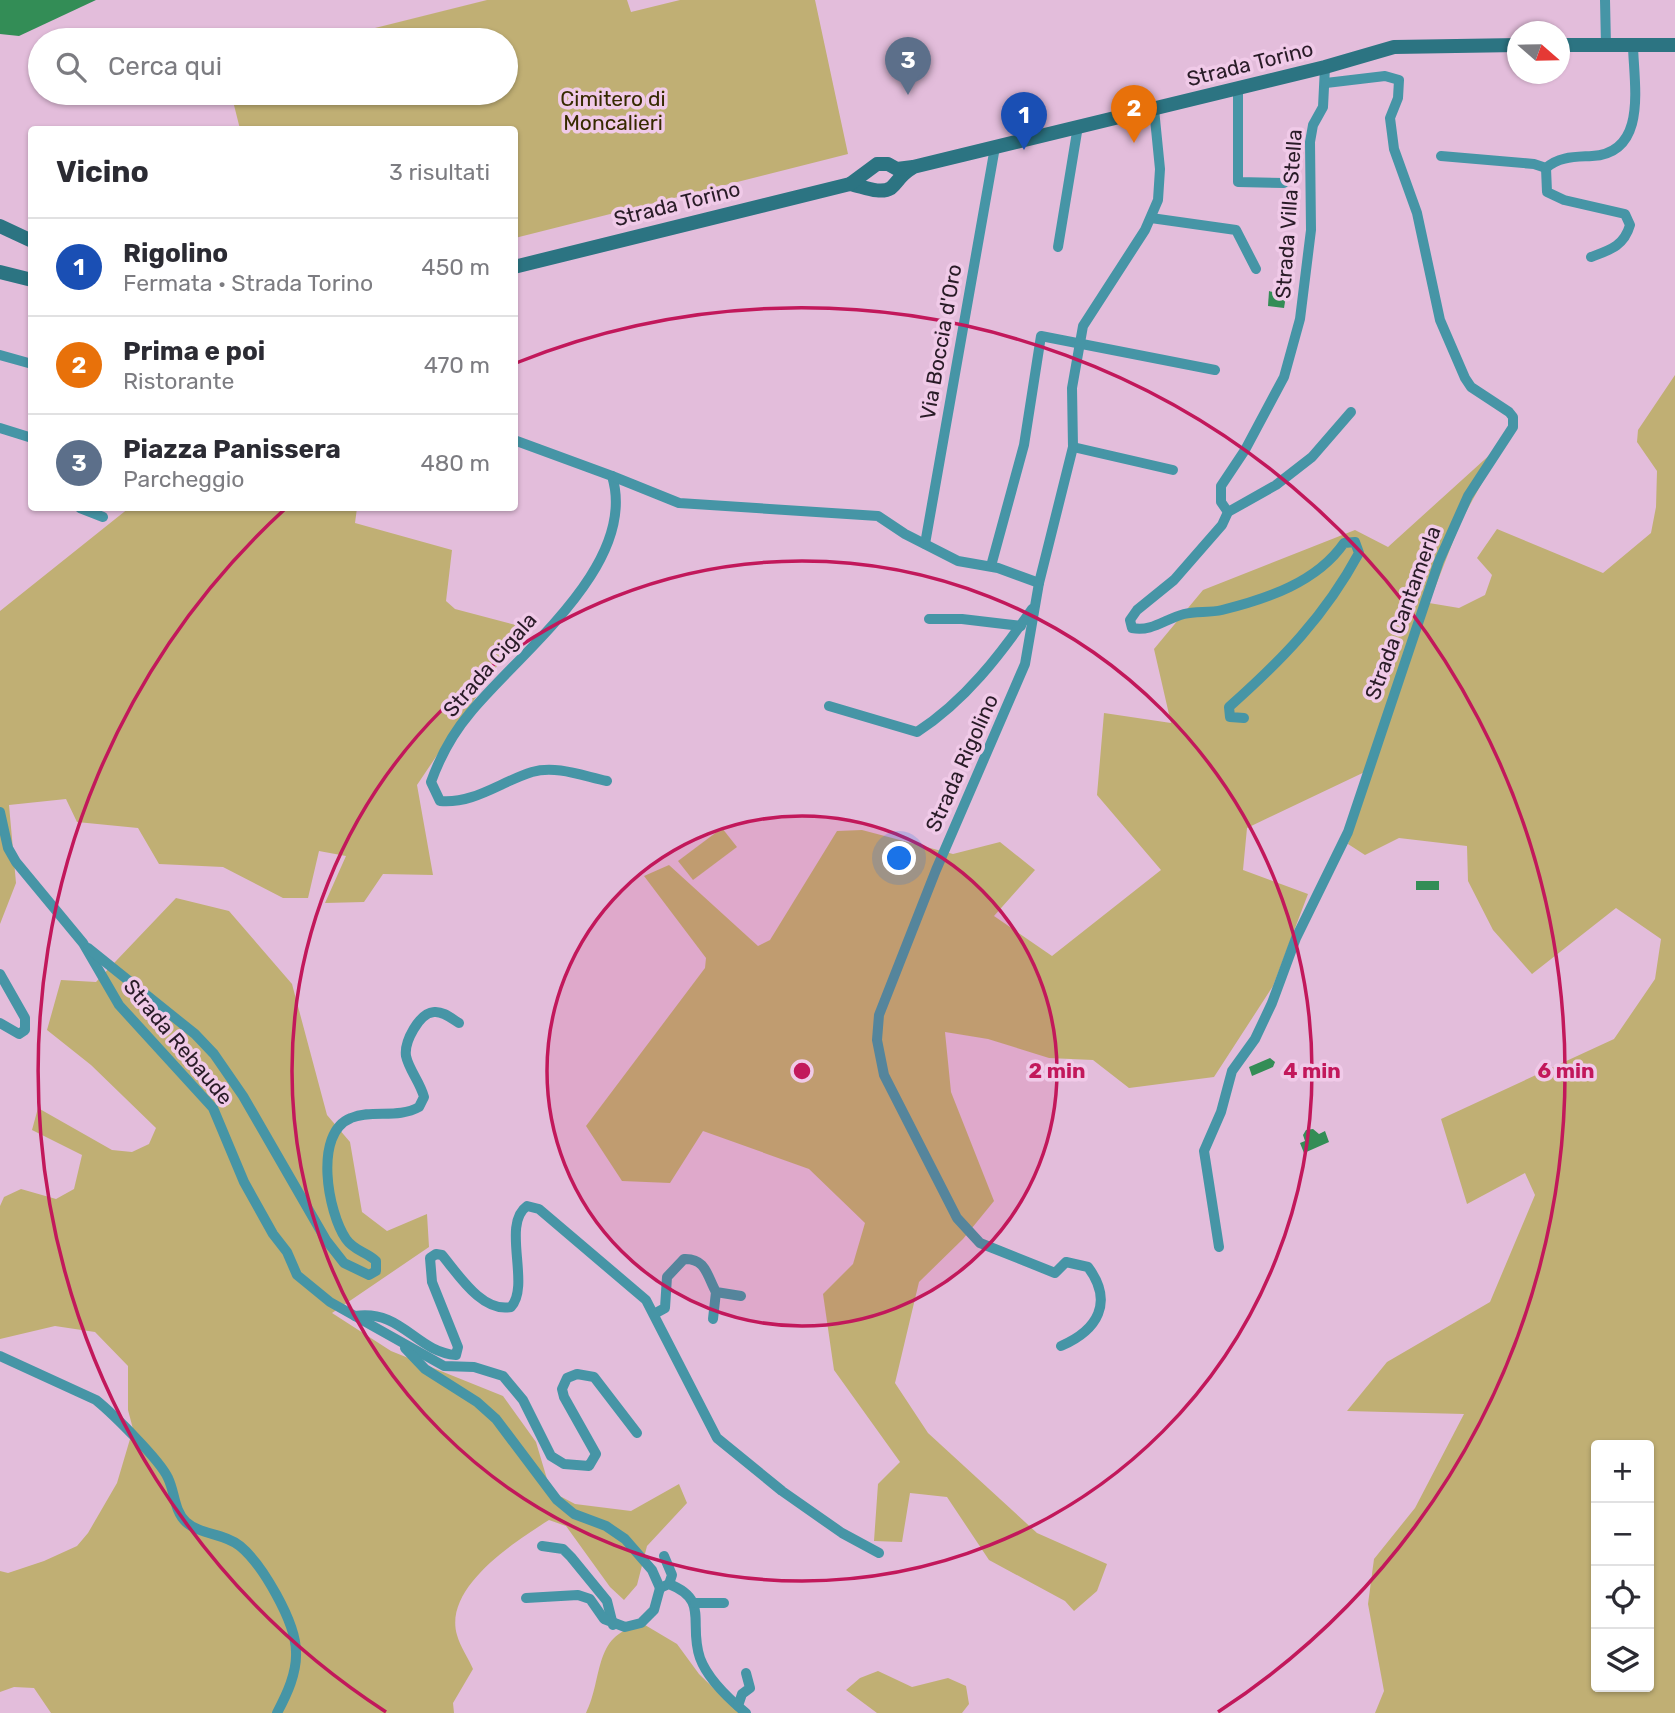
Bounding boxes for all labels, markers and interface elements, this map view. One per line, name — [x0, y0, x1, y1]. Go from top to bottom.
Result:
north arrow — [1507, 21, 1570, 84]
search box — [28, 28, 518, 105]
street label: Strada Torino — [1184, 36, 1316, 91]
pin: 3 — [885, 37, 931, 95]
icon: search — [52, 48, 90, 86]
text: Cerca qui — [108, 51, 222, 82]
pin: 2 — [1111, 85, 1157, 143]
park label: Cimitero di Moncalieri — [560, 86, 666, 135]
pin: 1 — [1001, 92, 1047, 150]
street label: Strada Villa Stella — [1270, 128, 1307, 300]
text: Vicino — [56, 154, 149, 190]
text: 3 risultati — [389, 158, 490, 186]
street label: Strada Torino — [611, 176, 743, 231]
text: Rigolino — [123, 238, 228, 269]
text: 1 — [73, 253, 85, 281]
text: 450 m — [421, 253, 490, 281]
street label: Via Boccia d'Oro — [915, 262, 967, 422]
text: Fermata · Strada Torino — [123, 269, 373, 297]
text: Prima e poi — [123, 336, 265, 367]
text: 2 — [72, 351, 86, 379]
text: 470 m — [424, 351, 490, 379]
text: Ristorante — [123, 367, 234, 395]
text: Piazza Panissera — [123, 434, 341, 465]
text: 3 — [71, 449, 87, 477]
text: 480 m — [420, 449, 490, 477]
text: Parcheggio — [123, 465, 245, 493]
street label: Strada Cantamerla — [1359, 523, 1446, 703]
street label: Strada Cigala — [438, 607, 542, 722]
street label: Strada Rigolino — [920, 690, 1003, 836]
your location — [882, 841, 916, 875]
street label: Strada Rebaude — [119, 974, 238, 1110]
text: 2 min — [1029, 1058, 1085, 1083]
text: 4 min — [1283, 1058, 1341, 1083]
text: 6 min — [1538, 1058, 1594, 1083]
centre of rings — [790, 1059, 814, 1083]
map controls — [1591, 1440, 1654, 1692]
button: + — [1591, 1440, 1654, 1503]
button: − — [1591, 1503, 1654, 1566]
button: locate — [1591, 1566, 1654, 1629]
button: layers — [1591, 1629, 1654, 1692]

